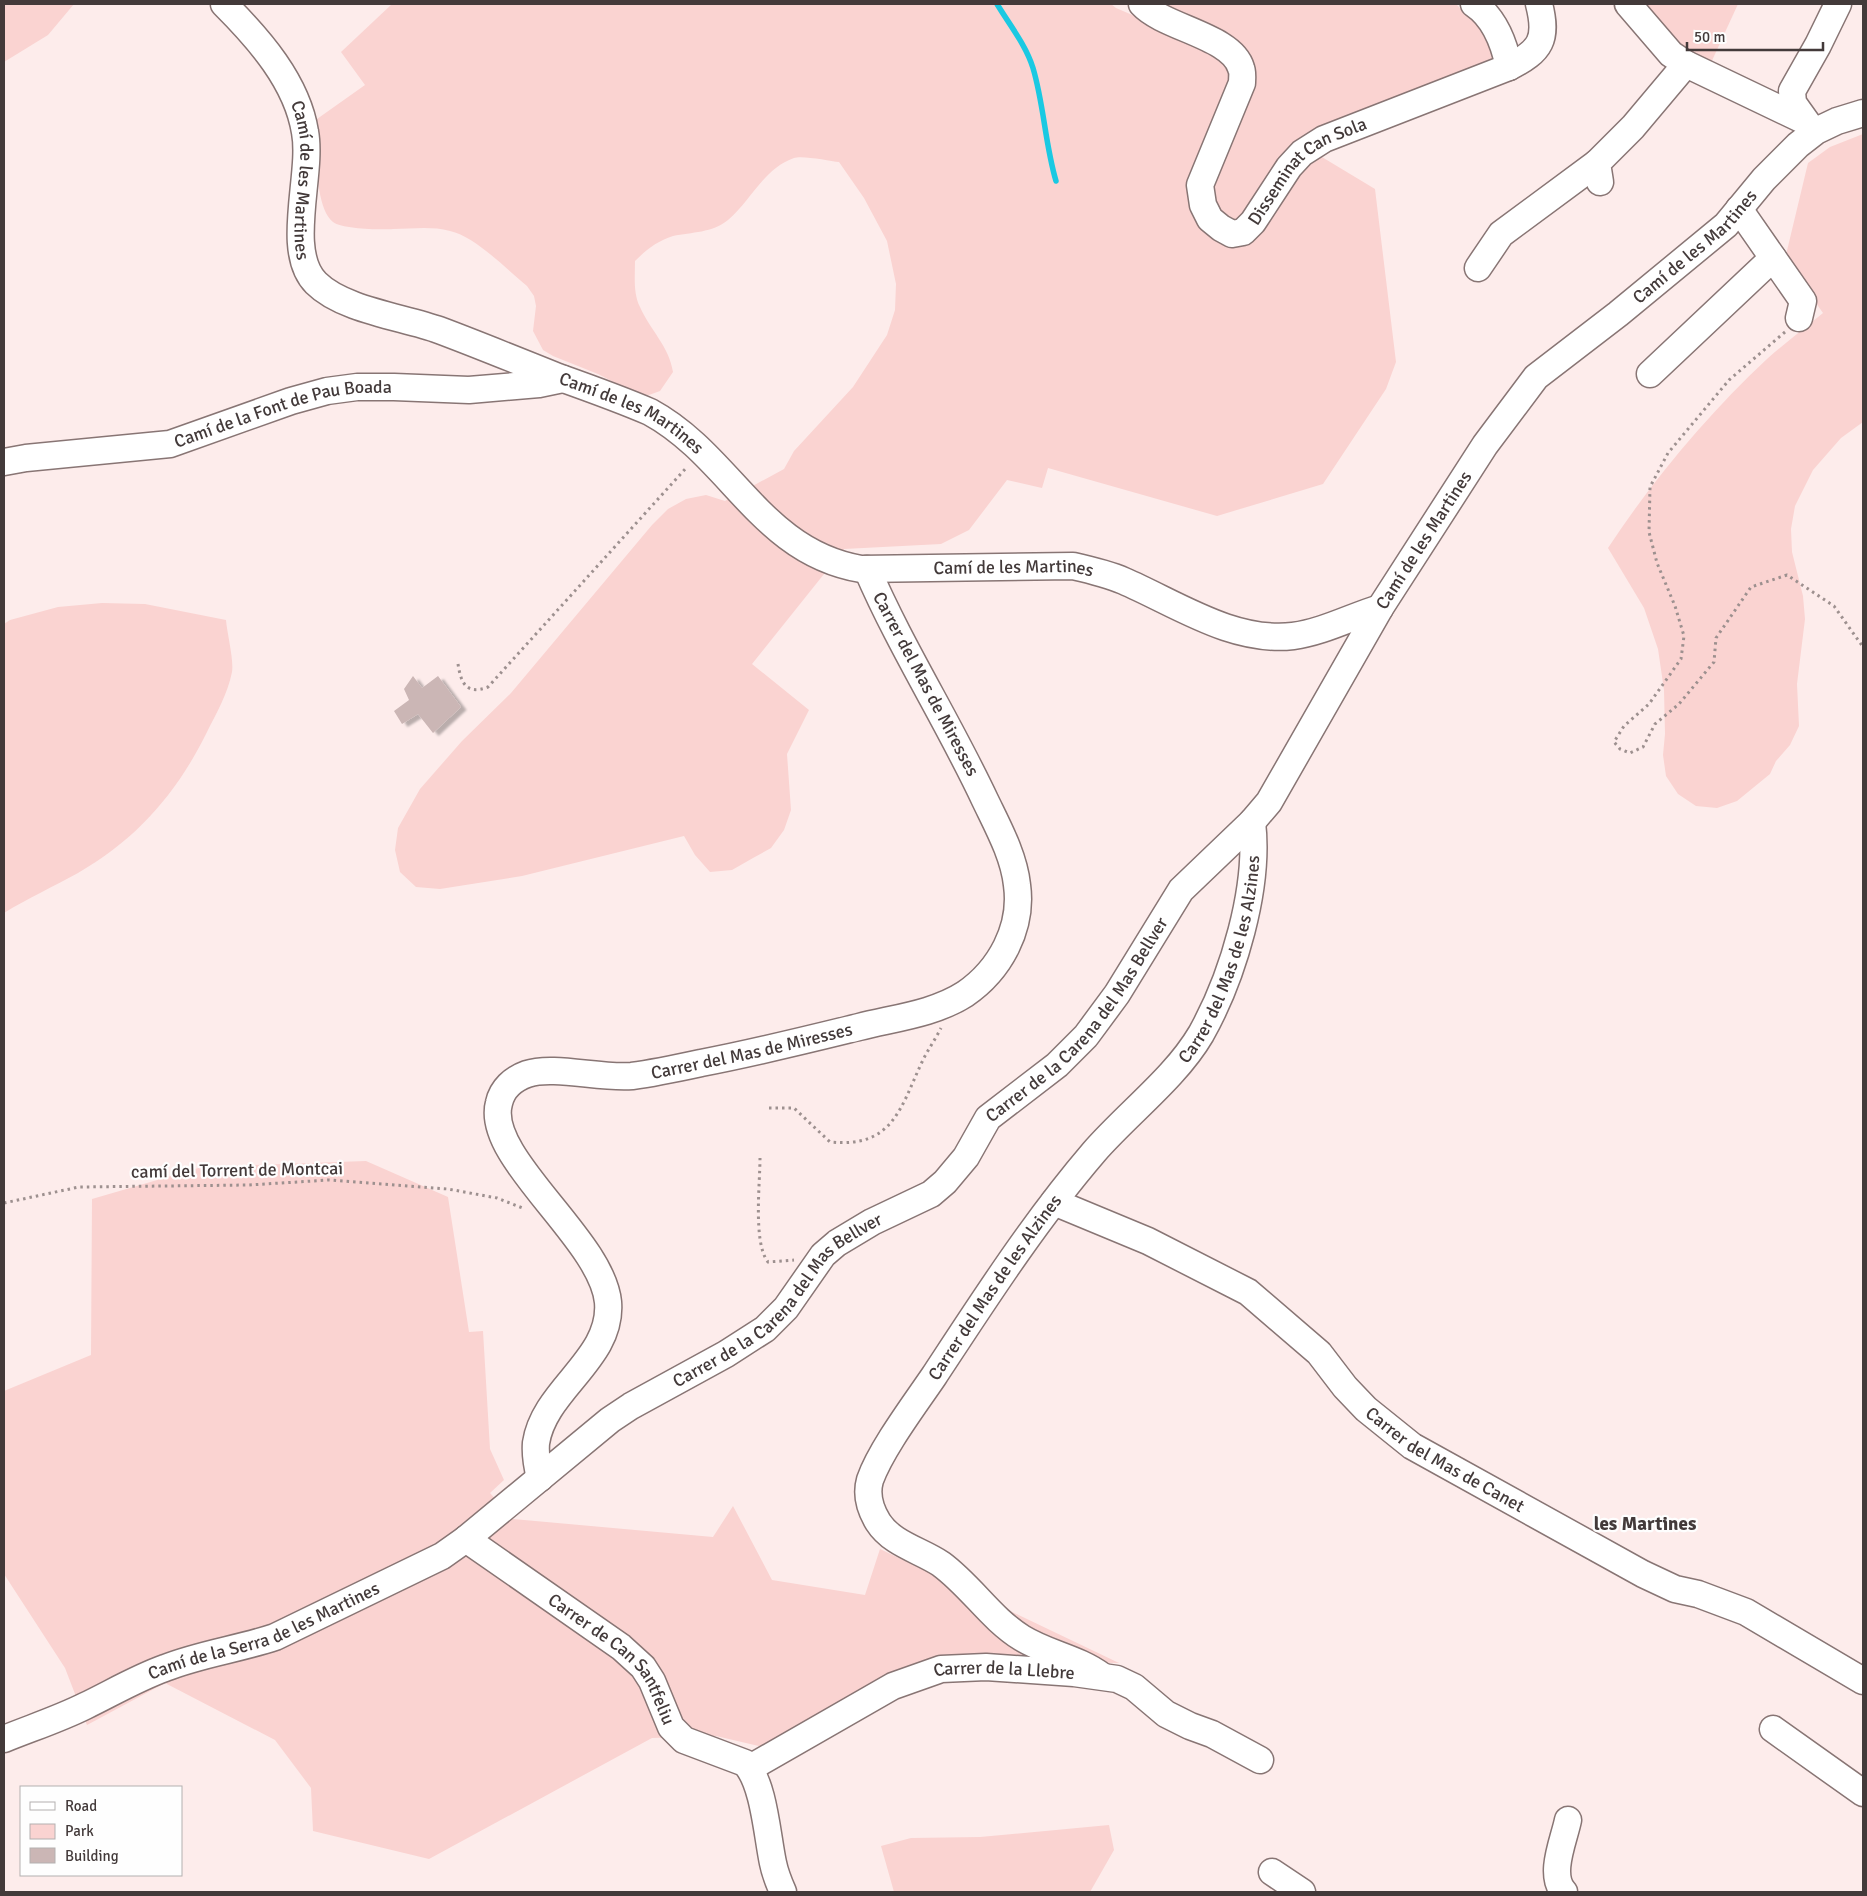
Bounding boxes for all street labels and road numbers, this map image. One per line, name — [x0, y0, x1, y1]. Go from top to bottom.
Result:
street label: Camí de les Martines — [286, 97, 318, 262]
street label: Disseminat Can Sola — [1243, 112, 1370, 229]
street label: Camí de les Martines — [1628, 185, 1762, 308]
street label: Camí de les Martines — [556, 367, 709, 459]
street label: Camí de la Font de Pau Boada — [171, 376, 392, 453]
street label: Camí de les Martines — [1371, 467, 1476, 614]
street label: Camí de les Martines — [933, 555, 1096, 581]
street label: Carrer del Mas de Miresses — [868, 588, 984, 780]
street label: Carrer del Mas de les Alzines — [1173, 855, 1264, 1068]
street label: Carrer de la Carena del Mas Bellver — [981, 913, 1173, 1127]
street label: Carrer del Mas de Miresses — [649, 1018, 855, 1084]
street label: camí del Torrent de Montcai — [131, 1157, 343, 1183]
street label: Carrer del Mas de les Alzines — [923, 1190, 1066, 1384]
street label: Carrer de la Carena del Mas Bellver — [669, 1208, 886, 1392]
street label: Carrer del Mas de Canet — [1361, 1402, 1528, 1517]
street label: Camí de la Serra de les Martines — [145, 1577, 383, 1685]
street label: Carrer de Can Santfeliu — [544, 1589, 680, 1728]
street label: Carrer de la Llebre — [930, 1656, 1076, 1684]

